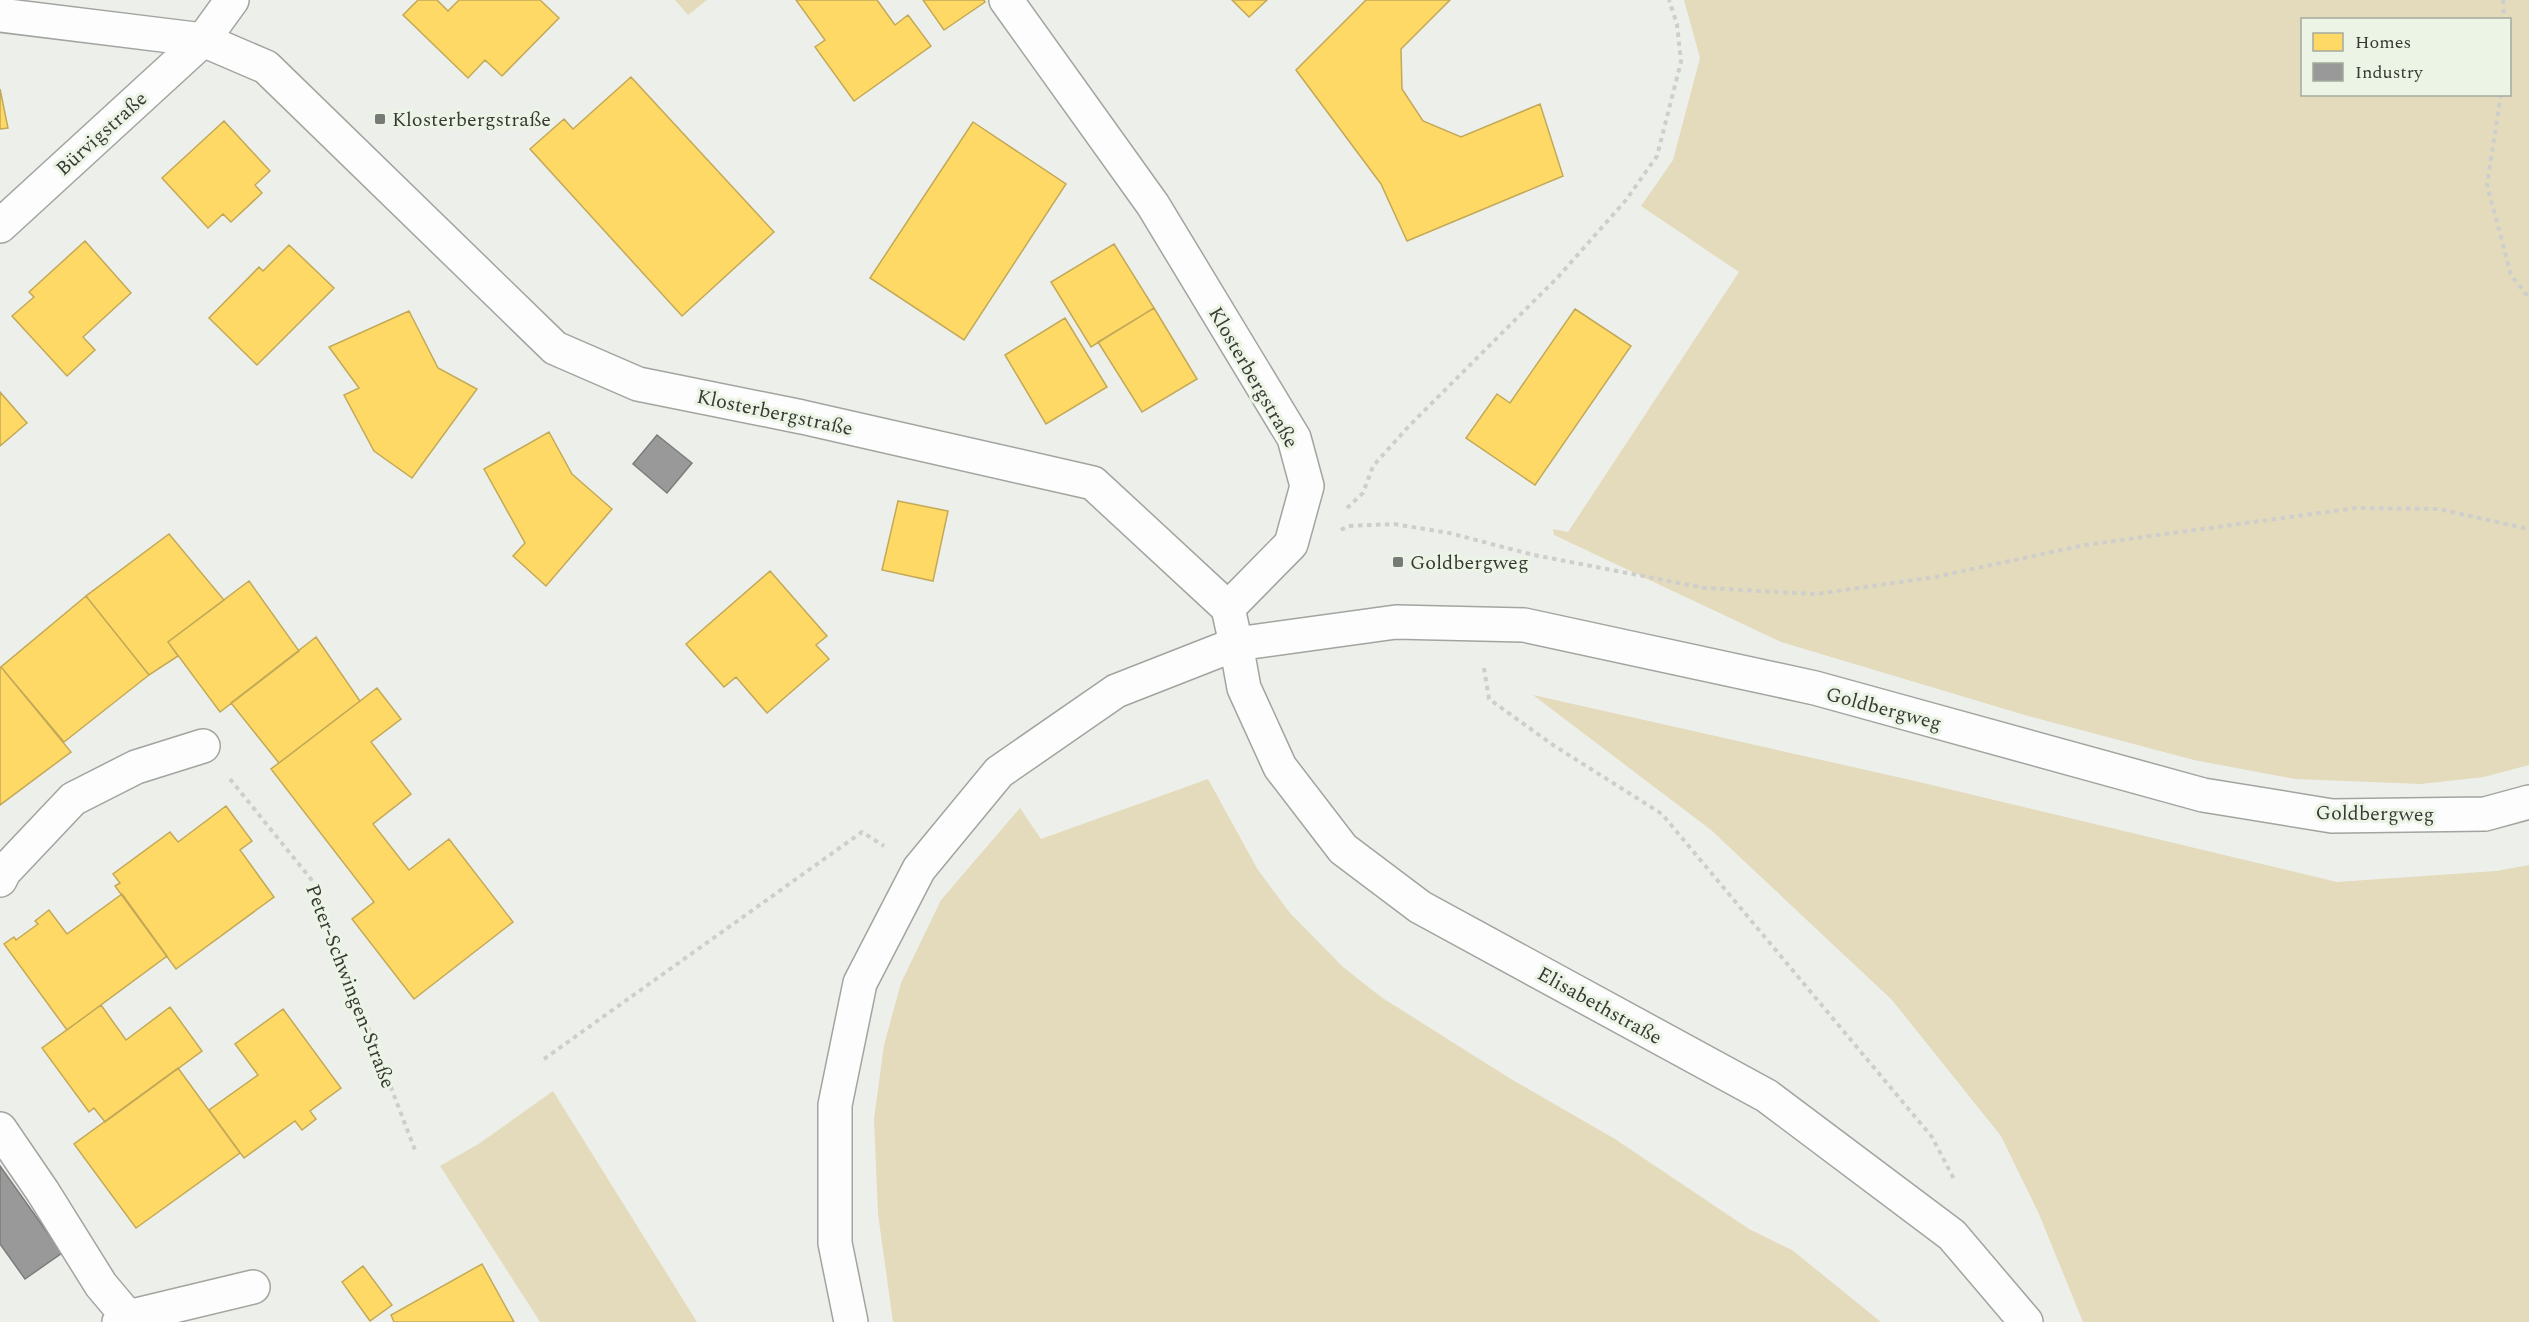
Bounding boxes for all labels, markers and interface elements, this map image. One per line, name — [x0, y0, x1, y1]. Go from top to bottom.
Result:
legend — [2301, 18, 2511, 96]
text: Homes — [2355, 29, 2411, 56]
text: Industry — [2355, 59, 2424, 86]
street label: Bürvigstraße — [49, 84, 154, 183]
place label: Klosterbergstraße — [392, 105, 551, 135]
marker: Klosterbergstraße — [373, 112, 387, 126]
street label: Klosterbergstraße — [1200, 301, 1306, 454]
street label: Klosterbergstraße — [694, 382, 856, 444]
place label: Goldbergweg — [1410, 548, 1529, 578]
marker: Goldbergweg — [1391, 555, 1405, 569]
street label: Goldbergweg — [1823, 679, 1945, 739]
street label: Goldbergweg — [2315, 798, 2435, 830]
street label: Peter-Schwingen-Straße — [297, 880, 403, 1093]
street label: Elisabethstraße — [1532, 959, 1667, 1053]

